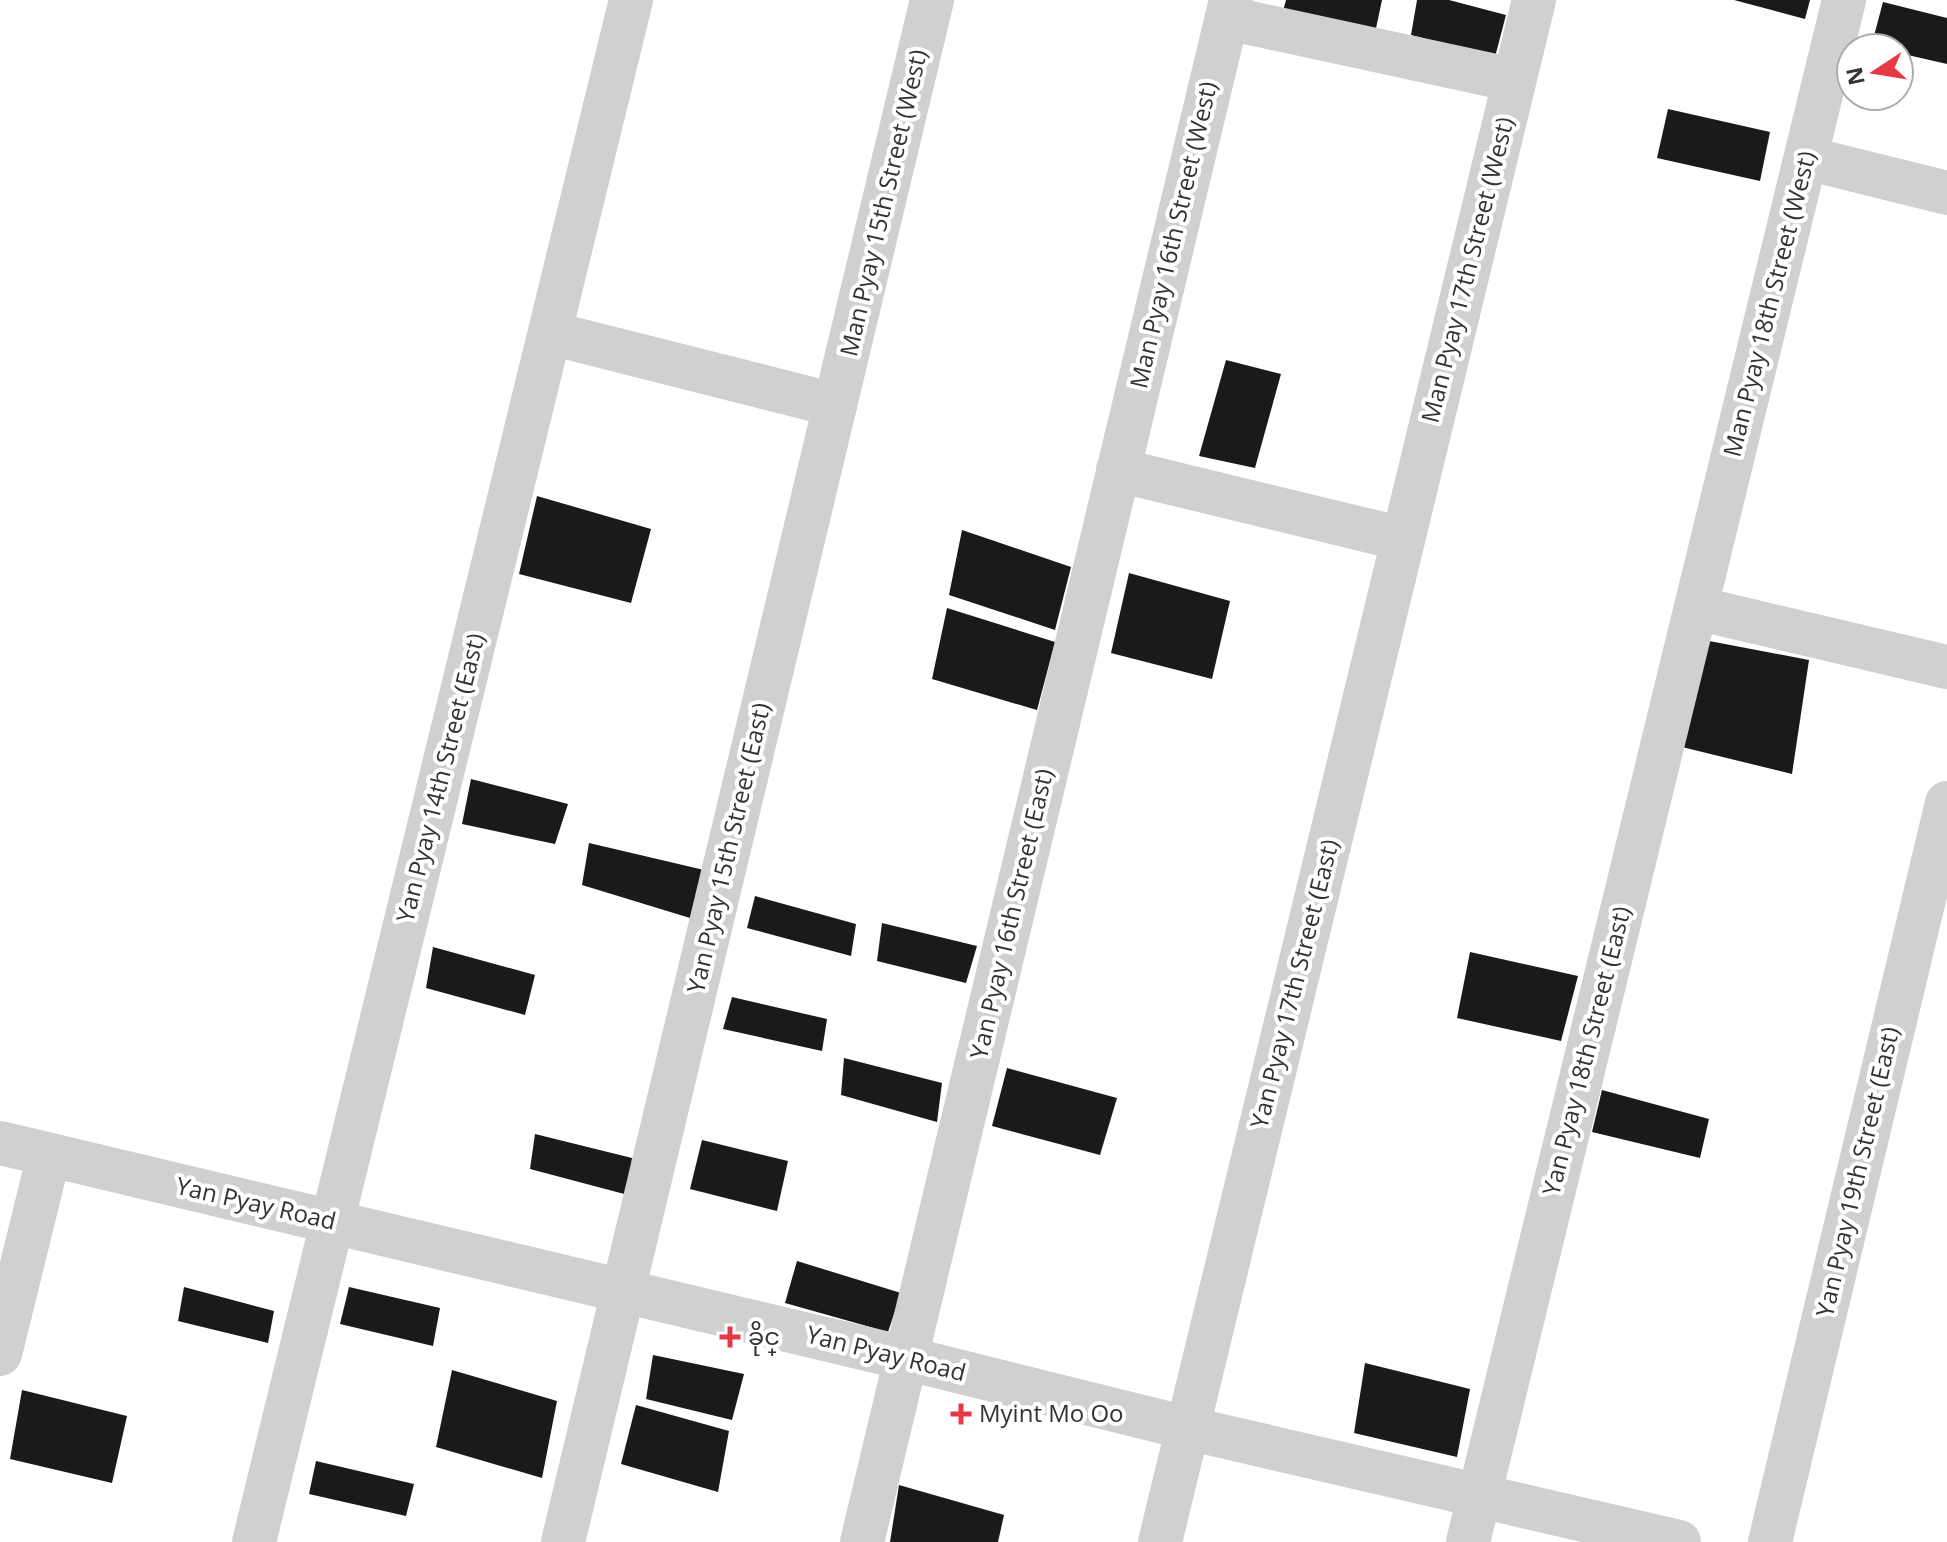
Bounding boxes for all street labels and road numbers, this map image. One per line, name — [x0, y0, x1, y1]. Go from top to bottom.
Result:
street label: Man Pyay 15th Street (West) — [831, 46, 934, 359]
street label: Man Pyay 16th Street (West) — [1121, 78, 1224, 391]
street label: Man Pyay 17th Street (West) — [1413, 113, 1521, 426]
street label: Man Pyay 18th Street (West) — [1715, 147, 1823, 460]
street label: Yan Pyay 14th Street (East) — [388, 630, 491, 926]
street label: Yan Pyay 15th Street (East) — [678, 699, 777, 996]
street label: Yan Pyay 16th Street (East) — [961, 765, 1060, 1062]
street label: Yan Pyay 17th Street (East) — [1242, 836, 1345, 1132]
street label: Yan Pyay 18th Street (East) — [1534, 903, 1637, 1199]
street label: Yan Pyay 19th Street (East) — [1807, 1023, 1906, 1320]
street label: Yan Pyay Road — [173, 1168, 339, 1237]
street label: Yan Pyay Road — [803, 1317, 969, 1388]

